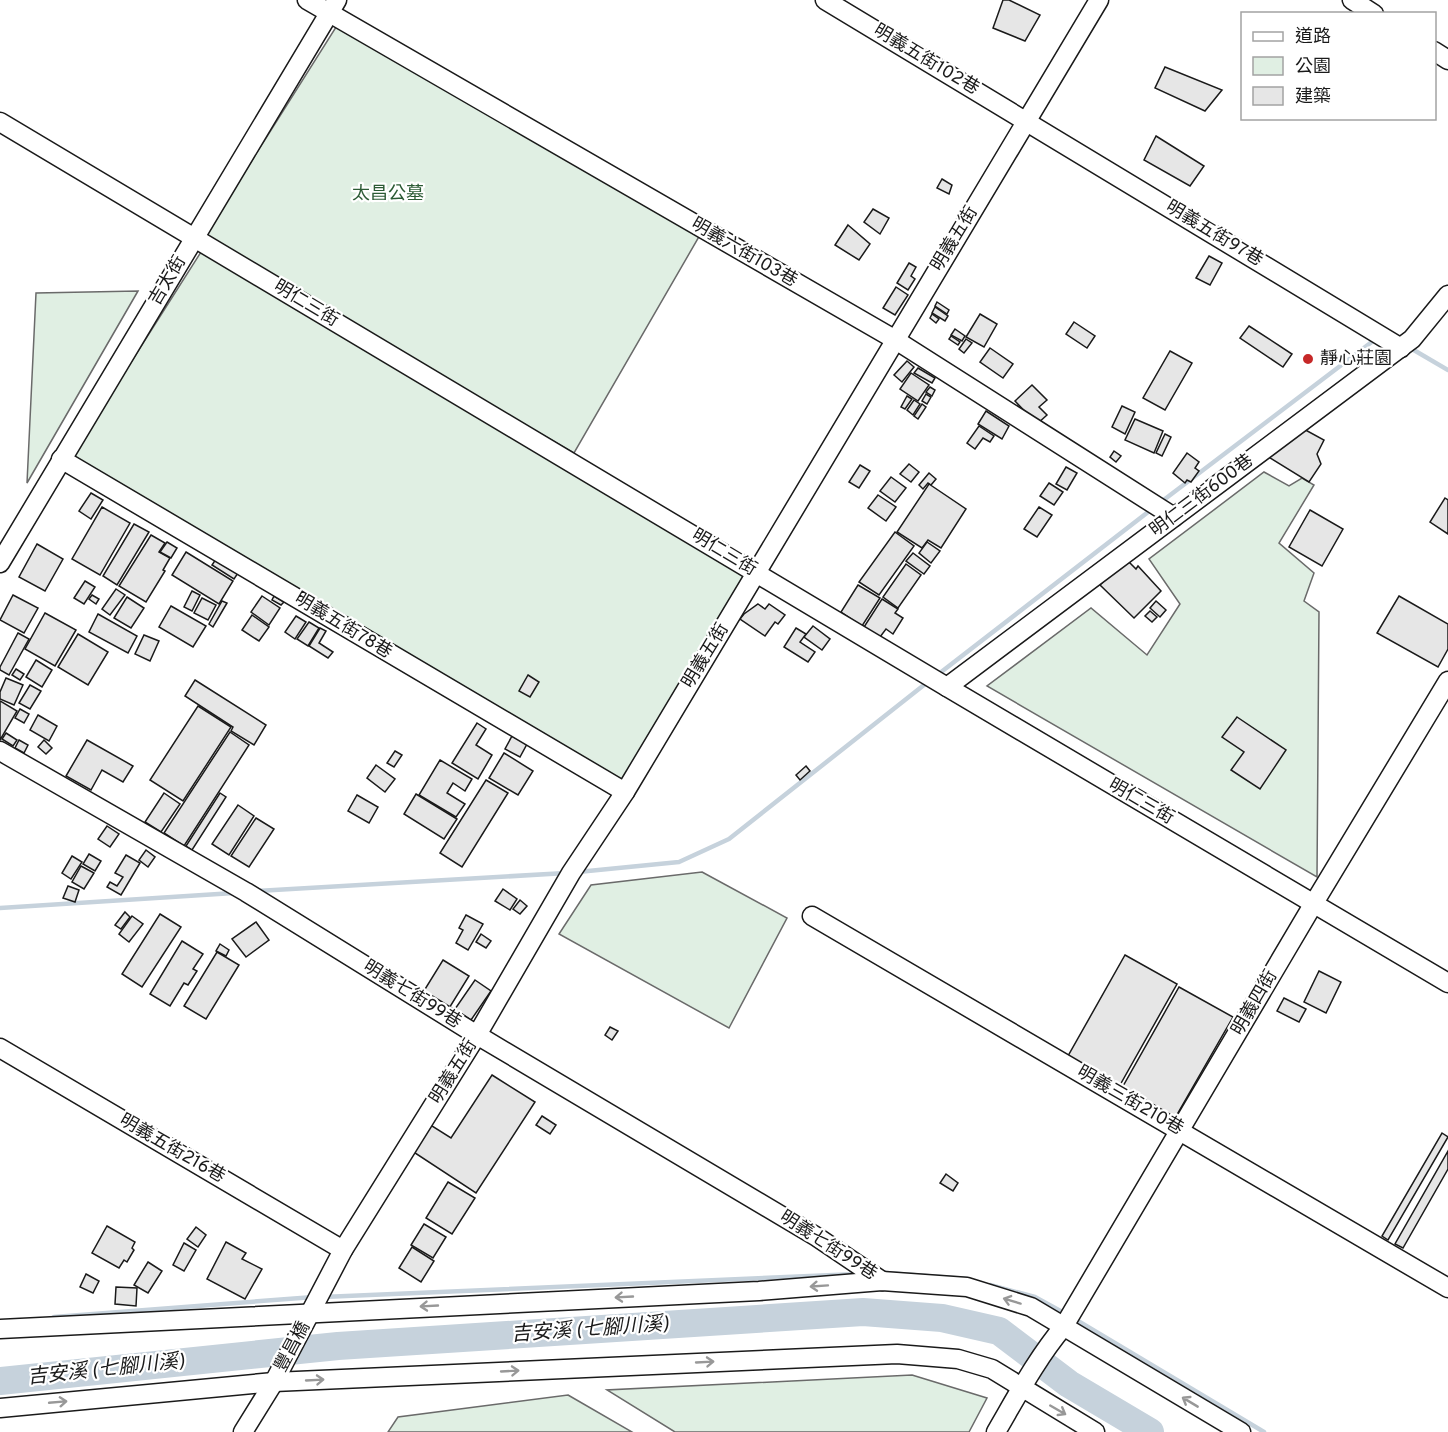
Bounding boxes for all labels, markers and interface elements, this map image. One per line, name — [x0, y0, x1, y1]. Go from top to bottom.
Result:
legend — [1241, 12, 1436, 120]
street label: 明義五街102巷 — [869, 19, 983, 101]
text: 道路 — [1295, 26, 1331, 49]
text: 公園 — [1295, 56, 1331, 79]
text: 建築 — [1295, 86, 1331, 109]
park label: 太昌公墓 — [352, 183, 424, 206]
street label: 明義五街97巷 — [1161, 196, 1267, 272]
street label: 明義五街 — [927, 202, 983, 276]
street label: 明義六街103巷 — [687, 213, 801, 293]
street label: 吉太街 — [144, 252, 192, 310]
street label: 明仁三街 — [269, 276, 343, 332]
place label: 靜心莊園 — [1320, 348, 1392, 371]
marker: 靜心莊園 — [1301, 352, 1315, 366]
street label: 明仁三街600巷 — [1146, 450, 1258, 542]
street label: 明仁三街 — [687, 525, 761, 581]
street label: 明義五街78巷 — [290, 588, 396, 664]
street label: 明義五街 — [678, 619, 734, 693]
street label: 明仁三街 — [1104, 774, 1178, 830]
street label: 明義七街99巷 — [359, 956, 465, 1034]
street label: 明義四街 — [1227, 966, 1283, 1040]
street label: 明義五街 — [425, 1035, 483, 1109]
street label: 明義三街210巷 — [1073, 1061, 1187, 1141]
street label: 明義五街216巷 — [115, 1109, 229, 1189]
street label: 明義七街99巷 — [775, 1206, 881, 1286]
one-way arrow — [809, 1281, 829, 1292]
one-way arrow — [615, 1292, 635, 1303]
one-way arrow — [1002, 1295, 1021, 1306]
one-way arrow — [420, 1301, 440, 1312]
water label: 吉安溪 (七腳川溪) — [510, 1312, 670, 1348]
street label: 豐昌橋 — [270, 1318, 316, 1376]
water label: 吉安溪 (七腳川溪) — [26, 1349, 186, 1391]
one-way arrow — [694, 1357, 714, 1368]
one-way arrow — [500, 1366, 520, 1377]
one-way arrow — [305, 1374, 325, 1385]
one-way arrow — [48, 1396, 68, 1407]
one-way arrow — [1182, 1396, 1199, 1408]
one-way arrow — [1049, 1405, 1066, 1417]

